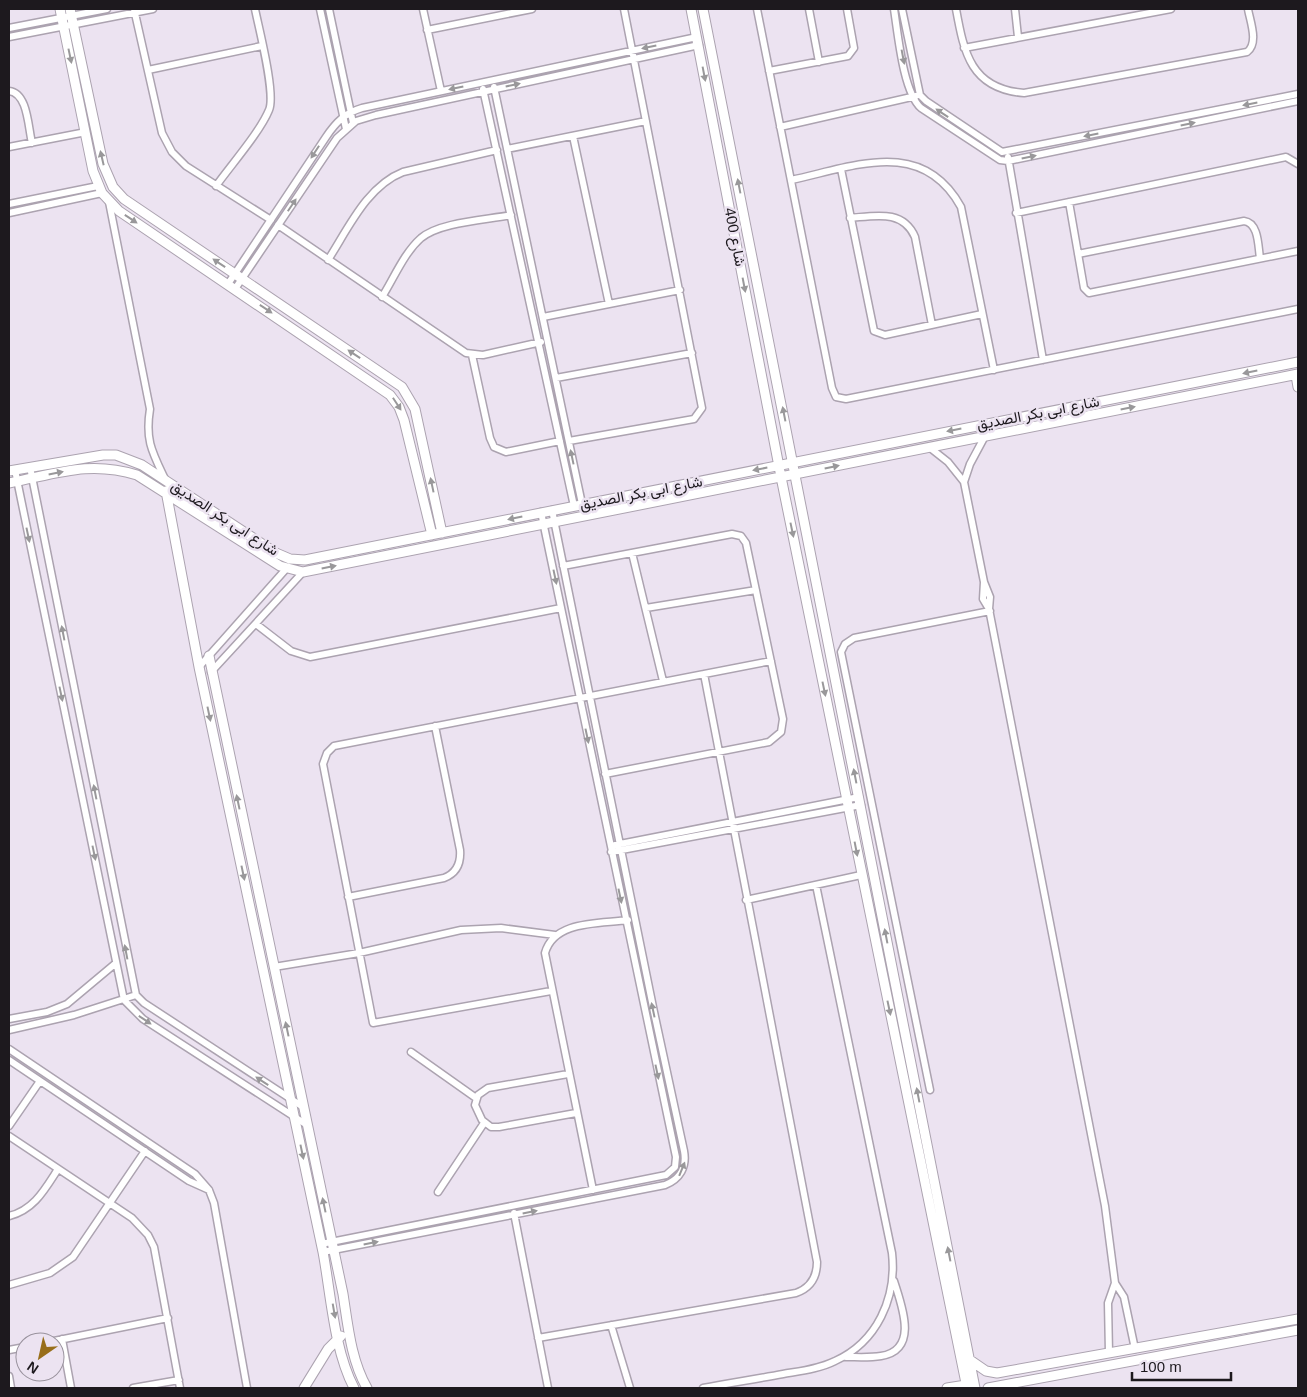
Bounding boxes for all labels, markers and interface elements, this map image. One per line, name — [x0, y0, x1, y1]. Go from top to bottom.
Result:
one-way arrow — [642, 43, 657, 51]
one-way arrow — [66, 49, 74, 65]
one-way arrow — [899, 49, 907, 64]
one-way arrow — [700, 66, 708, 81]
one-way arrow — [506, 81, 522, 89]
one-way arrow — [449, 84, 464, 92]
one-way arrow — [1242, 100, 1258, 108]
one-way arrow — [935, 108, 949, 118]
one-way arrow — [1181, 120, 1196, 128]
one-way arrow — [1083, 132, 1099, 140]
one-way arrow — [311, 145, 320, 159]
one-way arrow — [98, 150, 106, 165]
one-way arrow — [1021, 153, 1037, 161]
one-way arrow — [734, 178, 742, 194]
one-way arrow — [287, 198, 297, 212]
street label: شارع 400 — [719, 206, 750, 268]
one-way arrow — [124, 214, 137, 224]
one-way arrow — [212, 259, 226, 268]
one-way arrow — [741, 277, 749, 293]
one-way arrow — [259, 305, 273, 314]
one-way arrow — [347, 349, 360, 359]
one-way arrow — [1243, 368, 1258, 376]
street label: شارع ابى بكر الصديق — [975, 392, 1101, 436]
one-way arrow — [392, 398, 401, 411]
one-way arrow — [1121, 403, 1137, 411]
one-way arrow — [780, 407, 788, 422]
one-way arrow — [945, 427, 961, 435]
one-way arrow — [568, 448, 576, 464]
one-way arrow — [824, 463, 839, 471]
one-way arrow — [752, 465, 768, 473]
one-way arrow — [49, 469, 65, 477]
street label: شارع ابى بكر الصديق — [578, 472, 704, 516]
street label: شارع ابى بكر الصديق — [167, 477, 282, 561]
one-way arrow — [428, 478, 436, 493]
one-way arrow — [507, 514, 522, 522]
one-way arrow — [788, 523, 796, 538]
one-way arrow — [24, 527, 32, 542]
one-way arrow — [322, 563, 337, 571]
one-way arrow — [551, 570, 559, 586]
one-way arrow — [59, 625, 67, 640]
one-way arrow — [821, 682, 829, 698]
one-way arrow — [57, 686, 65, 701]
one-way arrow — [205, 707, 213, 722]
one-way arrow — [584, 729, 592, 745]
one-way arrow — [851, 768, 859, 784]
one-way arrow — [90, 784, 98, 800]
one-way arrow — [234, 793, 242, 809]
one-way arrow — [852, 841, 860, 856]
one-way arrow — [90, 845, 98, 861]
one-way arrow — [239, 866, 247, 882]
one-way arrow — [616, 888, 624, 903]
one-way arrow — [882, 927, 890, 943]
one-way arrow — [122, 943, 130, 959]
one-way arrow — [885, 1000, 893, 1015]
one-way arrow — [649, 1002, 657, 1018]
one-way arrow — [138, 1015, 152, 1025]
one-way arrow — [282, 1021, 290, 1037]
one-way arrow — [654, 1064, 662, 1080]
one-way arrow — [256, 1076, 269, 1085]
one-way arrow — [914, 1087, 922, 1103]
one-way arrow — [298, 1145, 306, 1161]
one-way arrow — [678, 1161, 686, 1176]
one-way arrow — [320, 1198, 328, 1213]
one-way arrow — [523, 1208, 538, 1216]
one-way arrow — [363, 1239, 379, 1247]
one-way arrow — [945, 1247, 953, 1262]
one-way arrow — [330, 1304, 338, 1320]
north arrow — [15, 1332, 65, 1382]
scale bar — [1132, 1350, 1231, 1382]
text: N — [24, 1358, 41, 1377]
text: 100 m — [1140, 1358, 1182, 1375]

